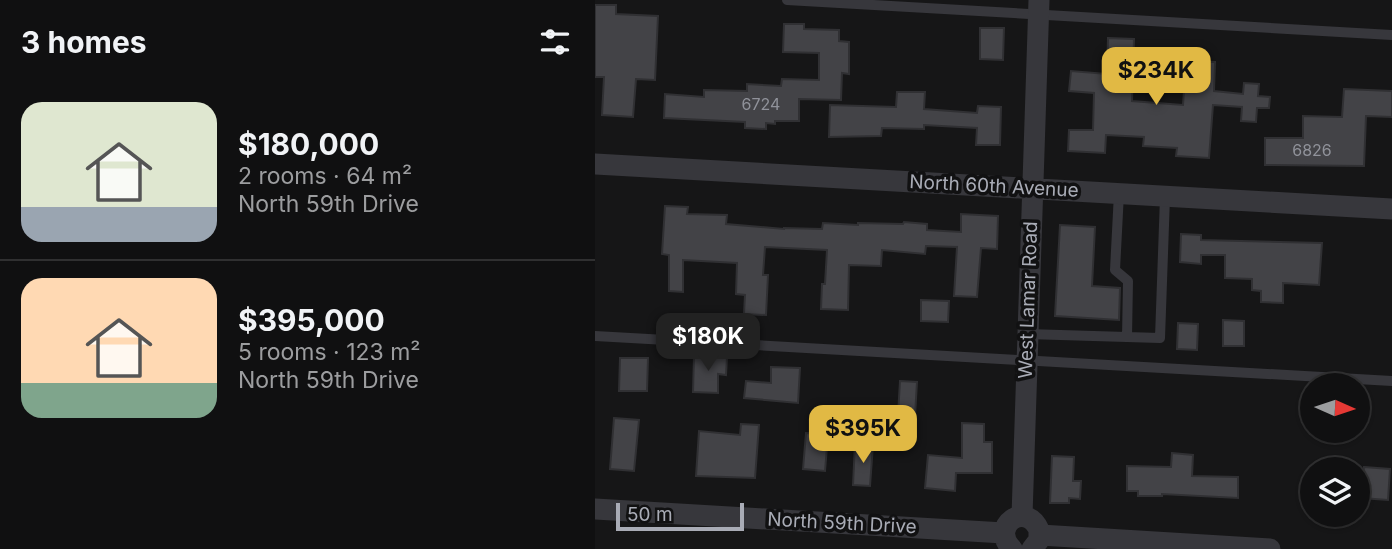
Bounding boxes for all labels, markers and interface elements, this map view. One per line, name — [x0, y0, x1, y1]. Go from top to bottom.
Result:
icon: filters — [536, 23, 574, 61]
text: 3 homes — [21, 24, 147, 60]
pin: $234K — [1107, 48, 1205, 107]
text: $234K — [1118, 56, 1194, 84]
house number: 6724 — [742, 94, 780, 114]
text: $180,000 — [238, 126, 379, 162]
icon: home — [77, 130, 161, 214]
house number: 6826 — [1292, 140, 1332, 160]
text: 2 rooms · 64 m² — [238, 162, 412, 190]
street label: North 60th Avenue — [909, 170, 1079, 202]
text: North 59th Drive — [238, 190, 419, 218]
street label: West Lamar Road — [1014, 221, 1042, 379]
text: $395,000 — [238, 302, 385, 338]
icon: home — [77, 306, 161, 390]
pin: $180K — [659, 314, 757, 373]
text: $180K — [672, 322, 744, 350]
text: 5 rooms · 123 m² — [238, 338, 421, 366]
text: North 59th Drive — [238, 366, 419, 394]
north arrow — [1300, 373, 1370, 443]
map controls — [1300, 373, 1370, 527]
pin: $395K — [814, 406, 912, 465]
text: $395K — [825, 414, 901, 442]
button: layers — [1300, 457, 1370, 527]
scale bar — [616, 500, 744, 532]
text: 50 m — [627, 503, 673, 526]
street label: North 59th Drive — [767, 508, 917, 538]

